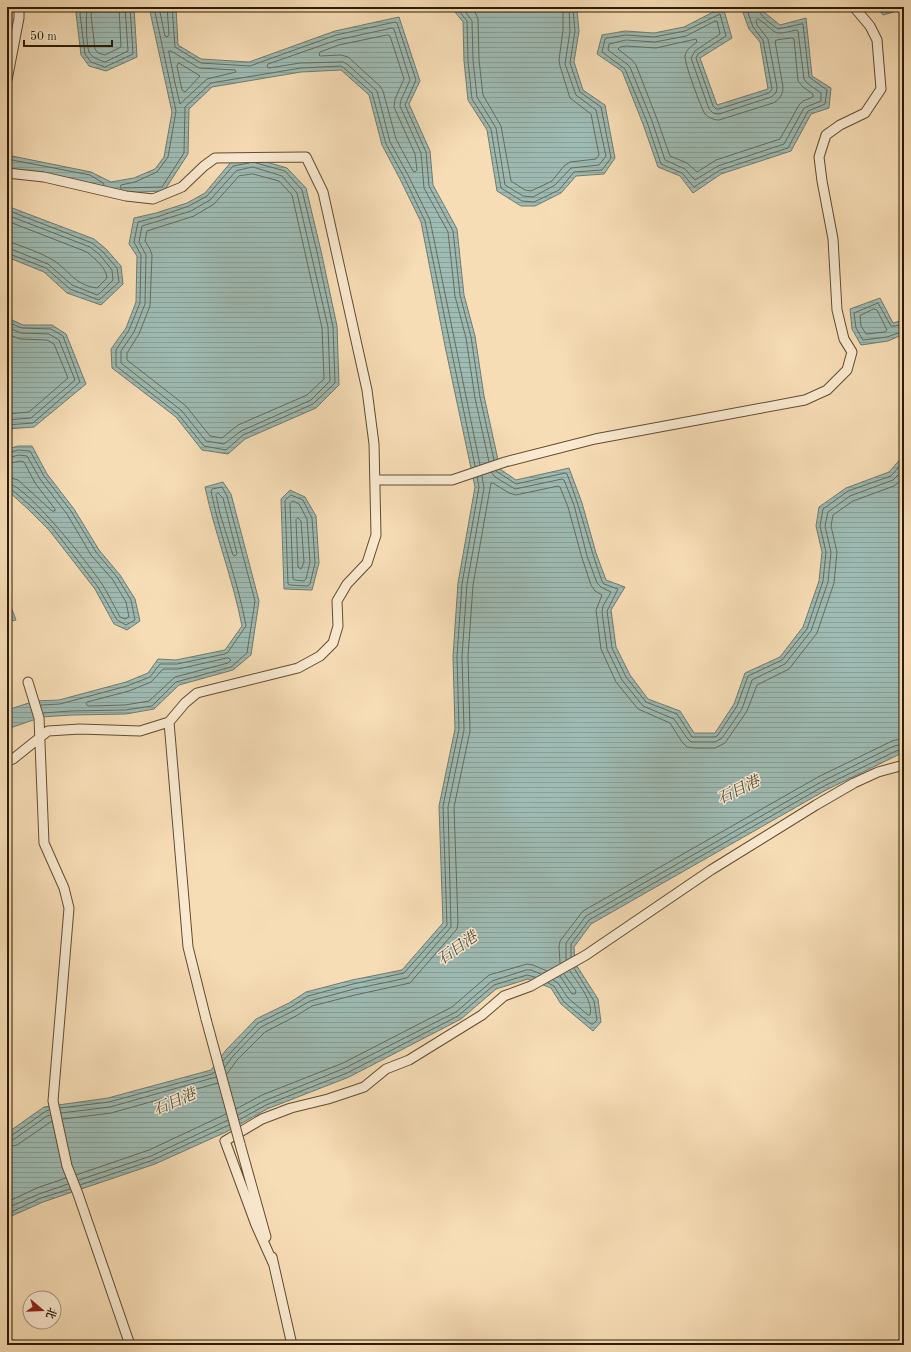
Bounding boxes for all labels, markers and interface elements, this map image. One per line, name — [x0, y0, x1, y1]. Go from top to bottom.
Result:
scale bar — [24, 22, 112, 48]
text: 50 m — [30, 30, 57, 43]
water label: 石目港 — [715, 772, 764, 808]
water label: 石目港 — [434, 927, 482, 968]
water label: 石目港 — [151, 1084, 200, 1119]
north arrow — [22, 1290, 62, 1330]
text: 北 — [43, 1306, 58, 1320]

